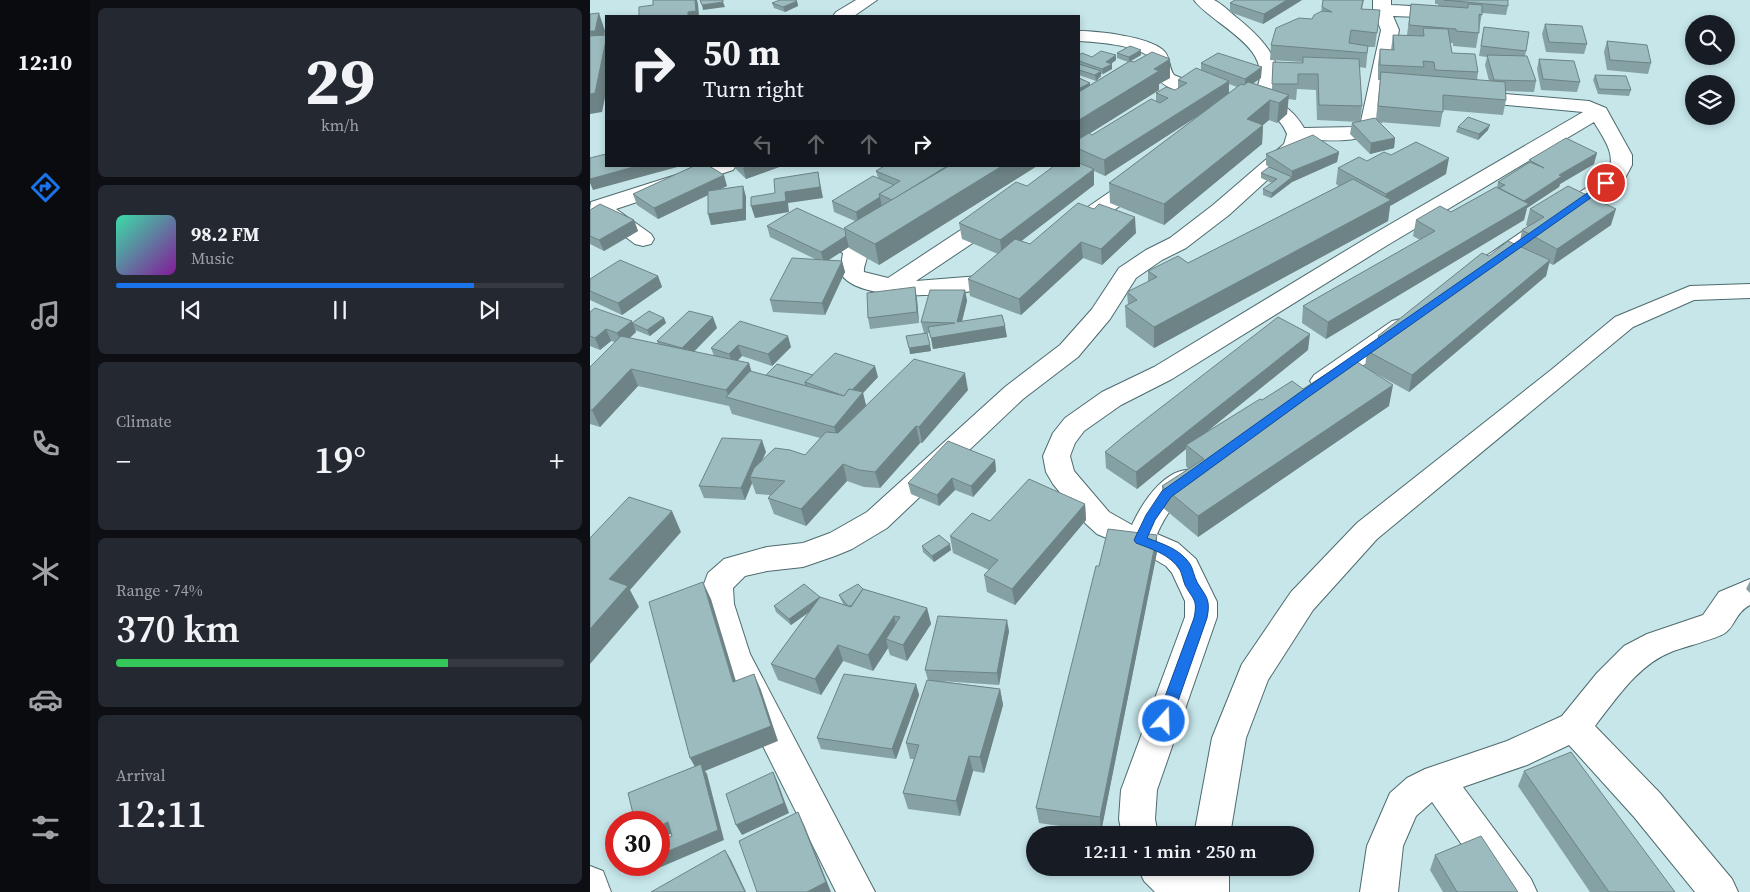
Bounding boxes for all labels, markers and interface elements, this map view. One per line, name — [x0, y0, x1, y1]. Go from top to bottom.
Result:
map controls — [1685, 15, 1735, 125]
button: search — [1685, 15, 1735, 65]
text: 50 m — [703, 29, 780, 77]
icon: right — [620, 35, 685, 100]
text: 29 — [305, 37, 375, 126]
text: 12:10 — [18, 47, 72, 77]
text: Turn right — [703, 74, 804, 104]
button: layers — [1685, 75, 1735, 125]
text: km/h — [321, 114, 359, 136]
icon: left — [749, 130, 777, 158]
icon: ahead — [802, 130, 830, 158]
icon: ahead — [855, 130, 883, 158]
icon: right — [908, 130, 936, 158]
pin — [1585, 162, 1627, 204]
icon: arrive — [1592, 169, 1620, 197]
icon: directions — [28, 170, 63, 205]
text: 98.2 FM — [191, 221, 260, 247]
text: Music — [191, 247, 234, 269]
icon: previous — [177, 296, 205, 324]
icon: pause — [326, 296, 354, 324]
icon: next — [475, 296, 503, 324]
icon: music — [28, 298, 63, 333]
text: Climate — [116, 410, 172, 432]
icon: phone — [28, 426, 63, 461]
text: 19° — [314, 434, 366, 486]
text: − — [116, 442, 131, 480]
text: + — [549, 442, 564, 480]
icon: climate — [28, 554, 63, 589]
text: Range · 74% — [116, 579, 203, 601]
text: 370 km — [116, 603, 240, 655]
icon: car — [28, 682, 63, 717]
position arrow — [1137, 694, 1189, 746]
text: Arrival — [116, 764, 165, 786]
text: 12:11 — [116, 788, 206, 840]
icon: filters — [28, 810, 63, 845]
speed limit sign: 30 — [605, 811, 670, 876]
text: 12:11 · 1 min · 250 m — [1083, 838, 1257, 864]

